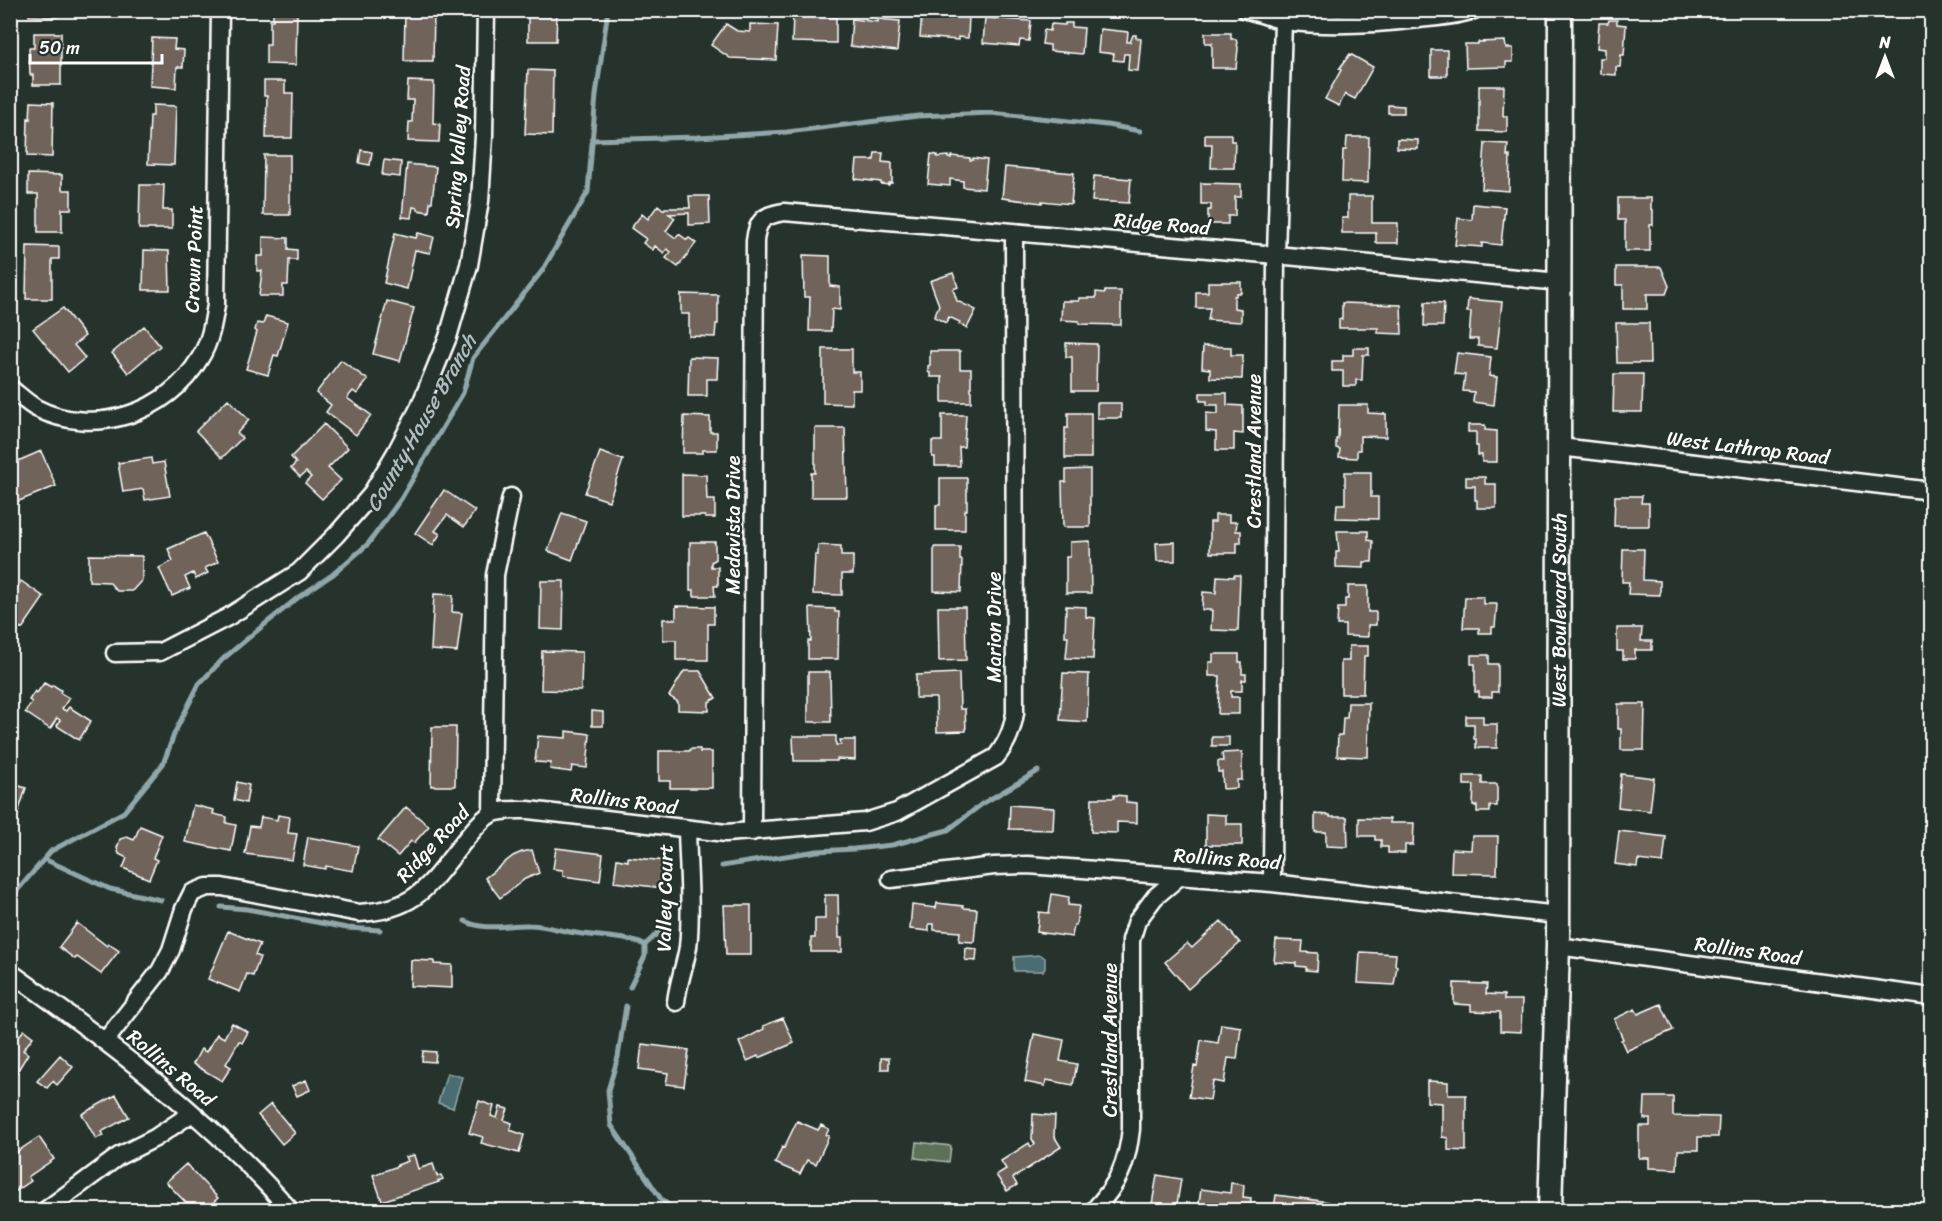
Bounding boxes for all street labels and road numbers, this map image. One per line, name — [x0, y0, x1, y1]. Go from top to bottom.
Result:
street label: Spring Valley Road — [435, 63, 481, 230]
street label: Ridge Road — [1112, 202, 1213, 246]
street label: Crown Point — [175, 204, 213, 313]
street label: Crestland Avenue — [1237, 374, 1272, 528]
street label: West Lathrop Road — [1665, 421, 1833, 476]
street label: Medavista Drive — [716, 455, 751, 594]
street label: West Boulevard South — [1541, 513, 1576, 707]
street label: Marion Drive — [977, 571, 1012, 683]
street label: Rollins Road — [569, 777, 681, 825]
street label: Ridge Road — [387, 796, 480, 891]
street label: Rollins Road — [1172, 838, 1283, 880]
street label: Valley Court — [647, 844, 683, 952]
street label: Rollins Road — [1693, 926, 1805, 976]
street label: Crestland Avenue — [1093, 963, 1128, 1117]
street label: Rollins Road — [119, 1020, 224, 1117]

